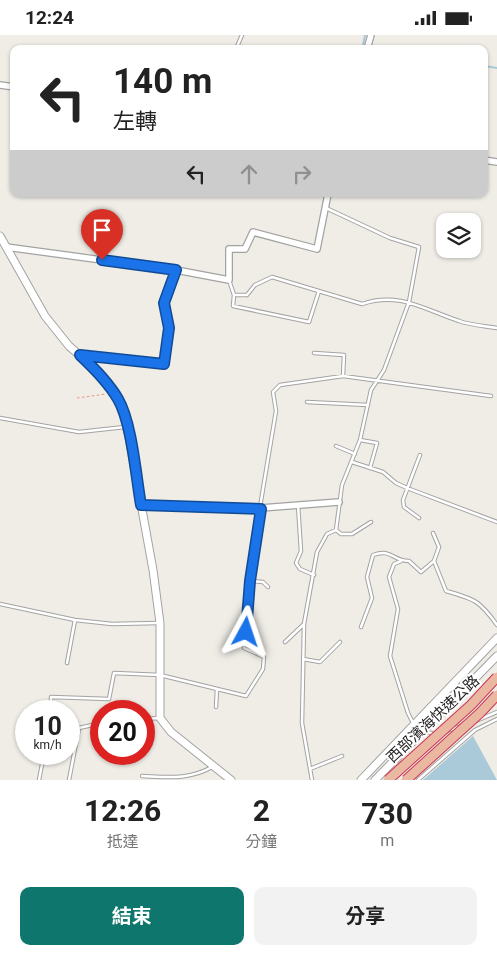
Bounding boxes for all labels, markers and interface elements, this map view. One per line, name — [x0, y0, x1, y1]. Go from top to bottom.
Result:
text: 12:24 — [25, 6, 74, 29]
text: 140 m — [113, 61, 212, 102]
icon: left — [30, 65, 95, 130]
text: 左轉 — [113, 109, 157, 134]
icon: left — [182, 160, 210, 188]
icon: ahead — [235, 160, 263, 188]
icon: right — [288, 160, 316, 188]
pin — [81, 209, 123, 260]
map controls — [436, 213, 481, 258]
button: layers — [436, 213, 481, 258]
icon: arrive — [88, 216, 116, 244]
position arrow — [219, 605, 271, 657]
street label: 西部濱海快速公路 — [383, 671, 483, 767]
speed limit sign: 20 — [90, 700, 155, 765]
text: 10 — [33, 712, 62, 741]
text: km/h — [33, 738, 62, 752]
text: 12:26 — [84, 793, 161, 828]
text: 2 — [253, 793, 270, 828]
text: 730 — [361, 796, 413, 831]
text: m — [380, 831, 394, 850]
text: 抵達 — [107, 832, 139, 851]
text: 分鐘 — [245, 832, 277, 851]
button: 結束 — [20, 887, 244, 945]
button: 分享 — [254, 887, 477, 945]

